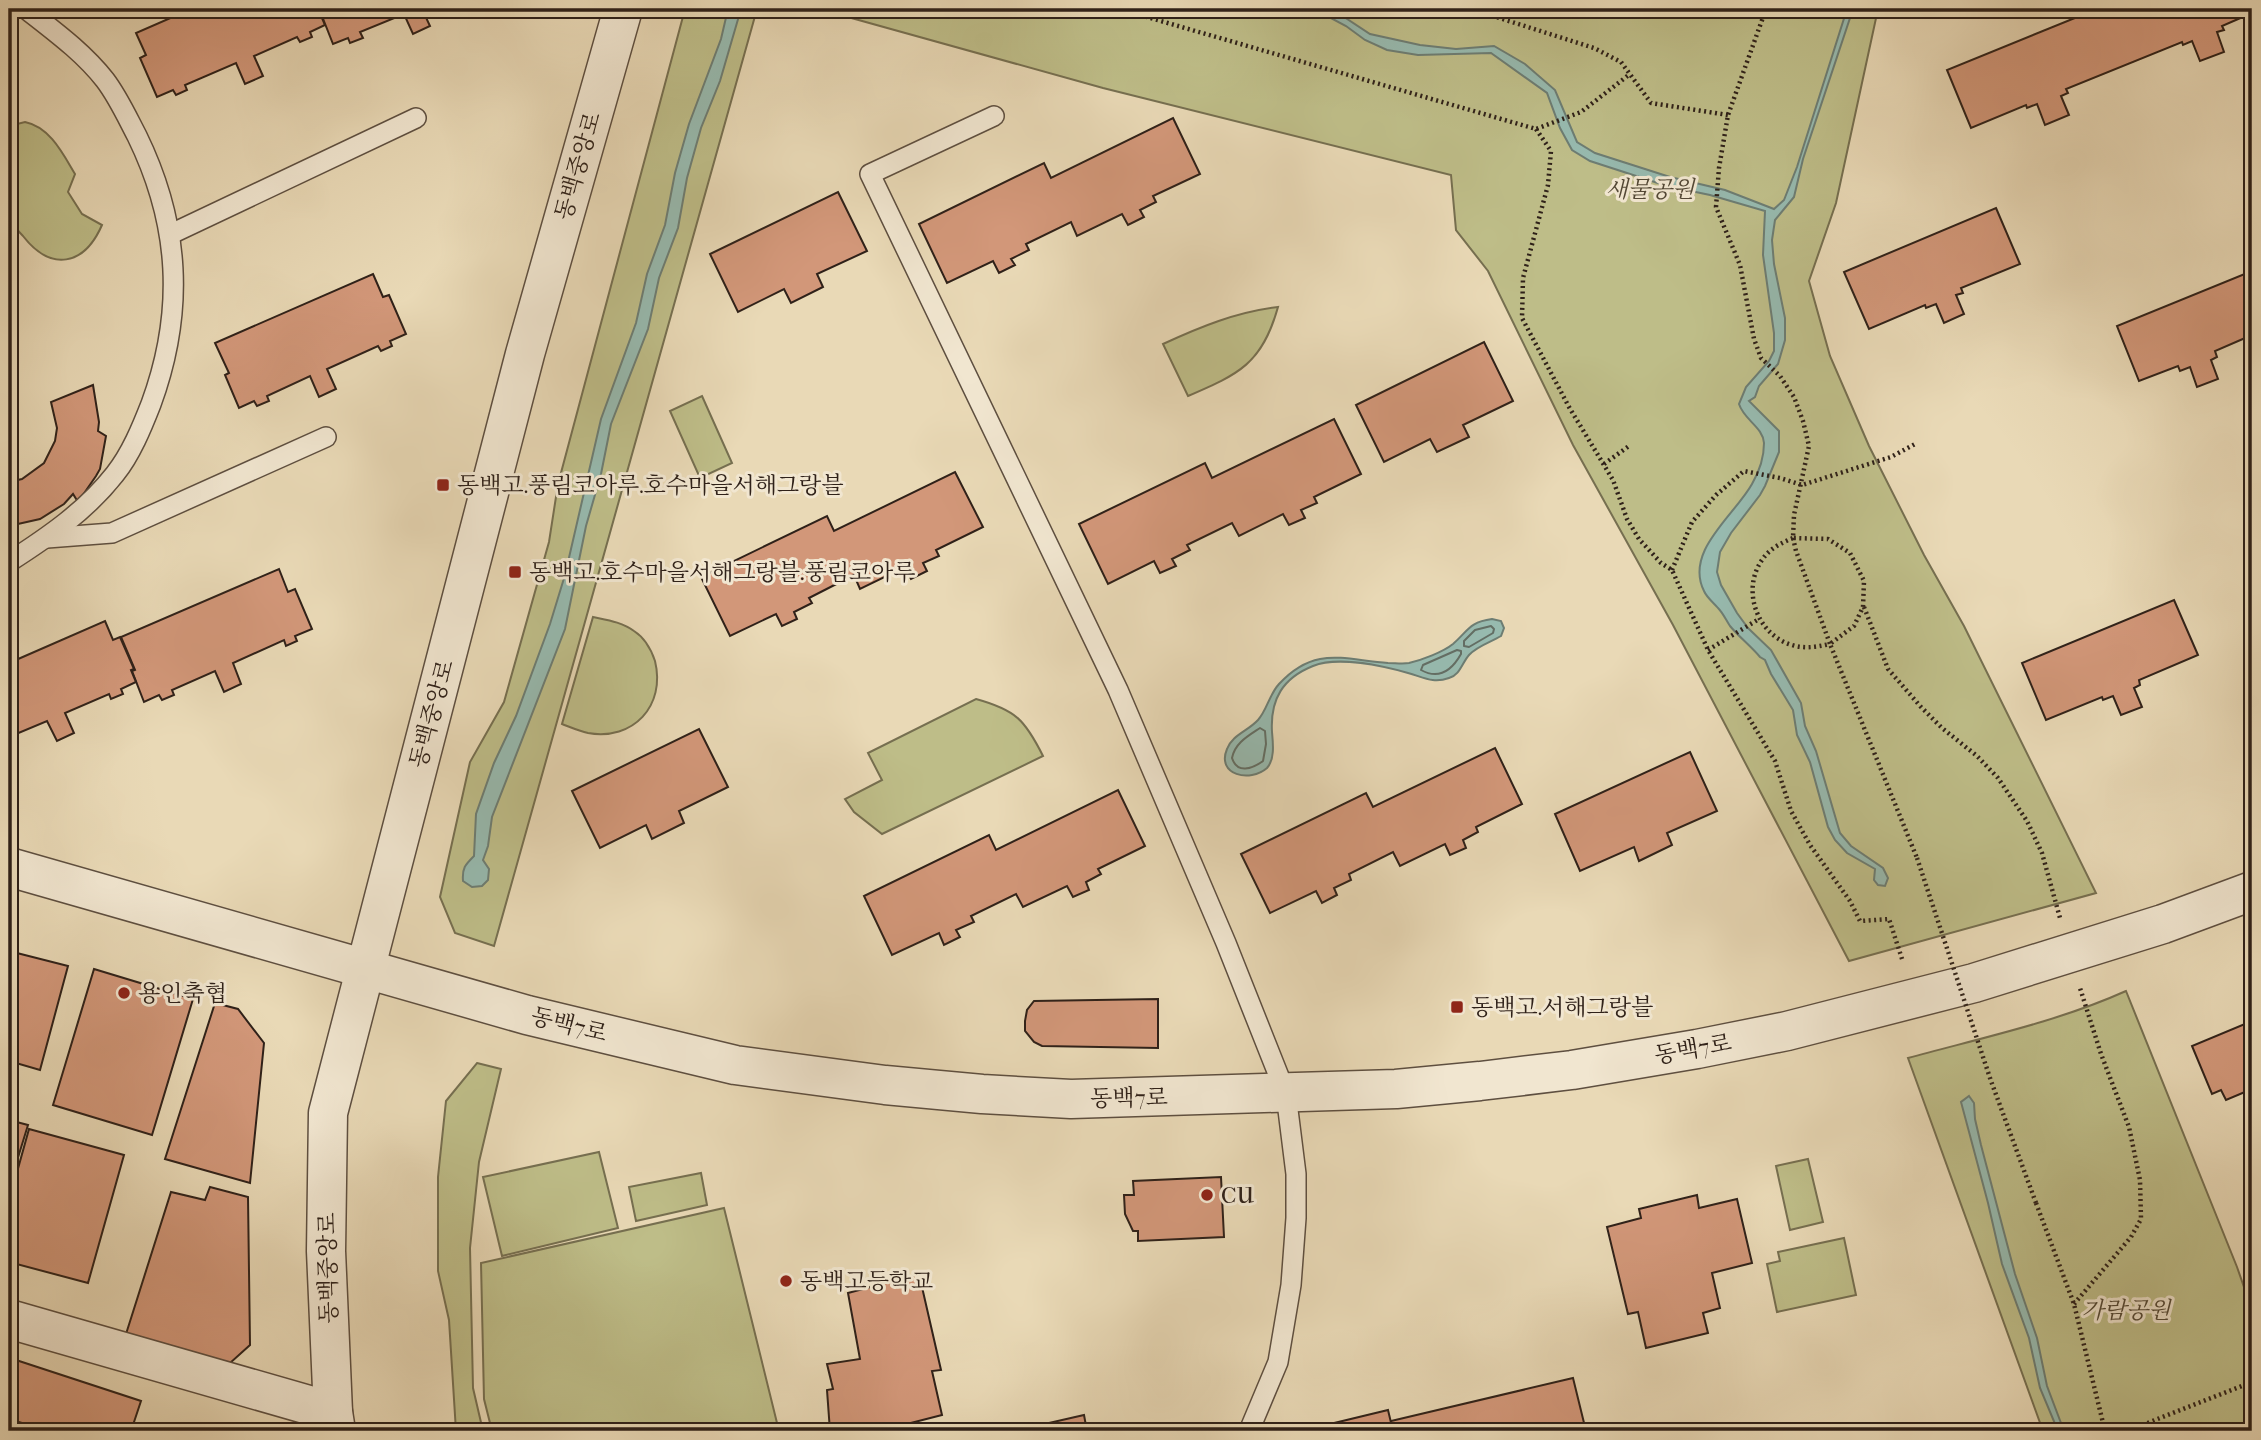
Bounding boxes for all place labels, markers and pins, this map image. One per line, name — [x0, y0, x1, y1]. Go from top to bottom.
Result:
place label: 동백고.풍림코아루.호수마을서해그랑블 — [457, 472, 844, 499]
marker: 동백고.풍림코아루.호수마을서해그랑블 — [435, 477, 451, 493]
place label: 동백고.호수마을서해그랑블.풍림코아루 — [529, 559, 916, 586]
marker: 동백고.호수마을서해그랑블.풍림코아루 — [507, 564, 523, 580]
place label: 용인축협 — [138, 980, 227, 1007]
marker: 용인축협 — [116, 985, 132, 1001]
place label: 동백고.서해그랑블 — [1471, 994, 1653, 1021]
marker: 동백고.서해그랑블 — [1449, 999, 1465, 1015]
place label: CU — [1221, 1182, 1254, 1209]
marker: CU — [1199, 1187, 1215, 1203]
place label: 동백고등학교 — [800, 1268, 933, 1295]
marker: 동백고등학교 — [778, 1273, 794, 1289]

